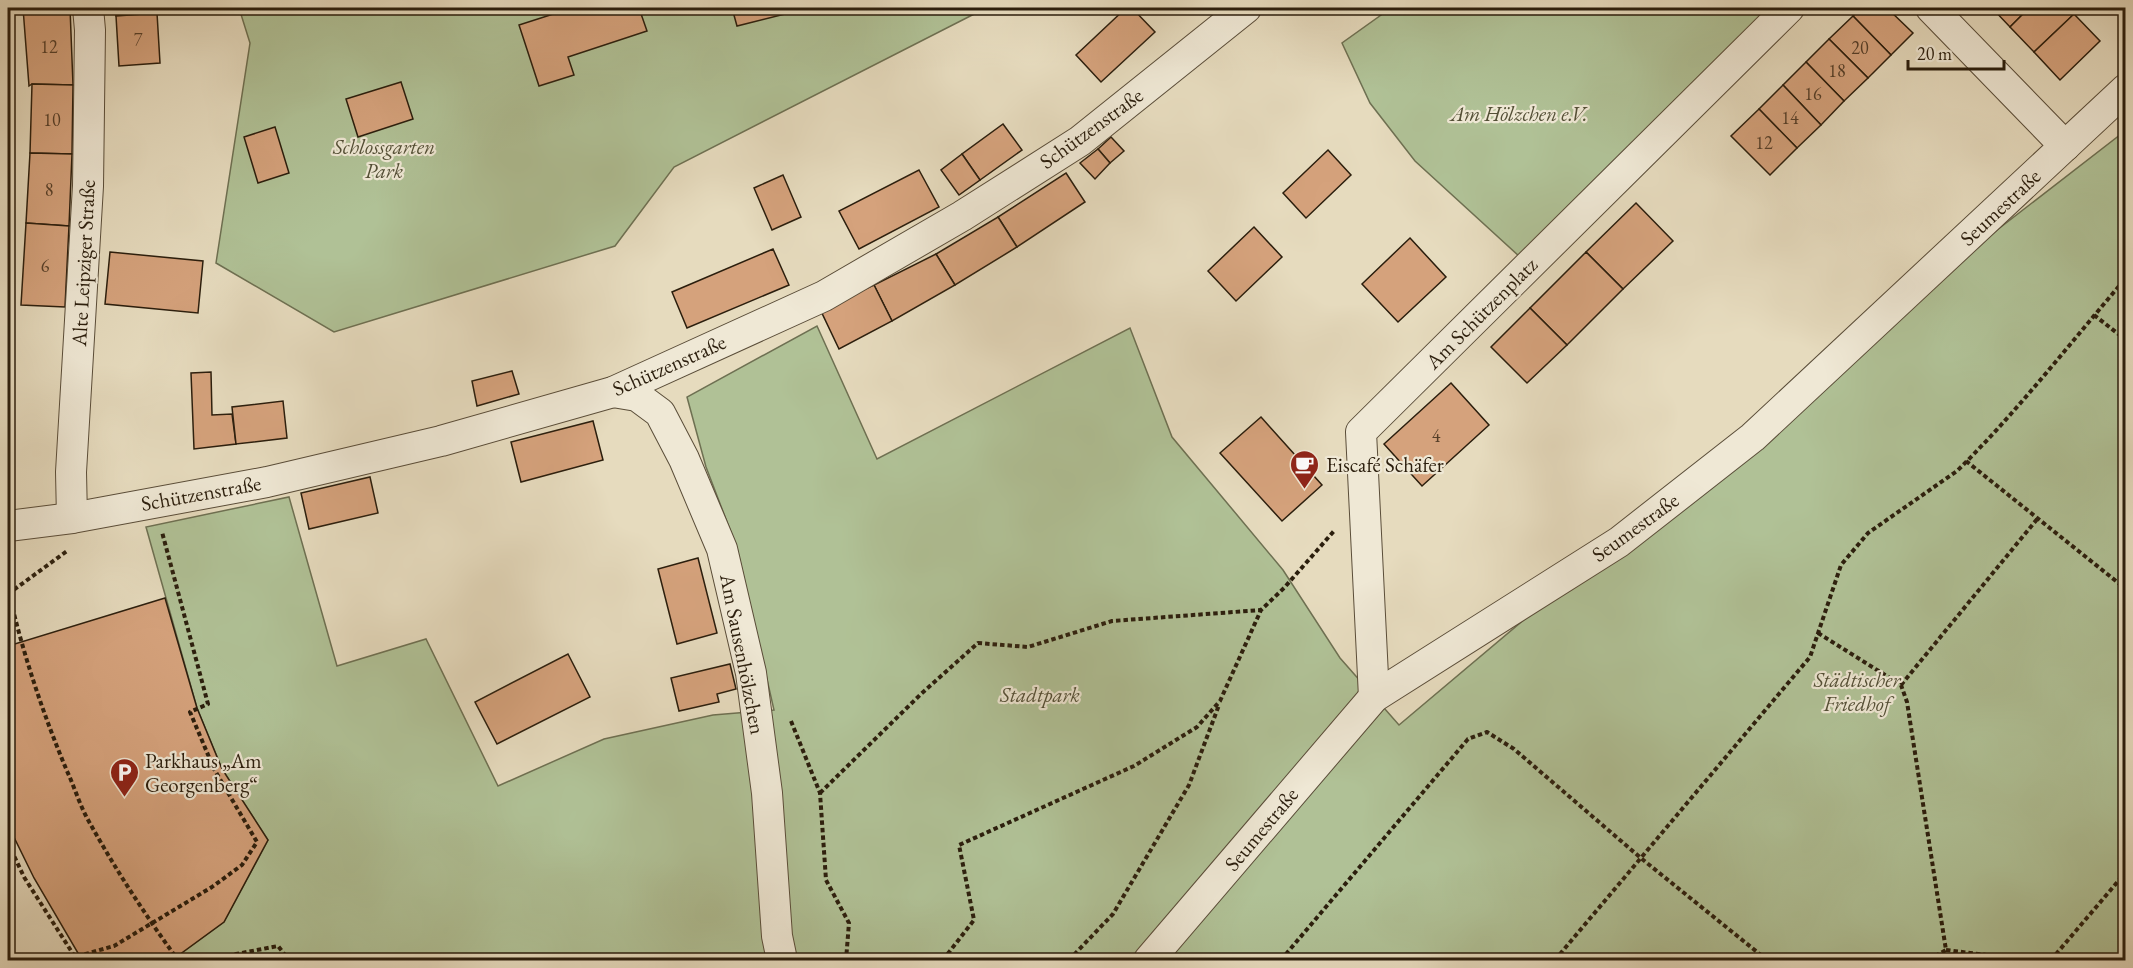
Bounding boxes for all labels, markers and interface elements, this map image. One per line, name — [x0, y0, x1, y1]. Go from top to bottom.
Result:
house number: 7 — [134, 28, 143, 51]
scale bar — [1908, 33, 2004, 71]
house number: 12 — [40, 35, 58, 58]
house number: 20 — [1851, 36, 1869, 59]
text: 20 m — [1917, 42, 1952, 65]
house number: 18 — [1828, 59, 1846, 82]
street label: Schützenstraße — [1034, 81, 1148, 175]
house number: 16 — [1804, 82, 1822, 105]
park label: Am Hölzchen e.V. — [1448, 100, 1589, 127]
house number: 14 — [1781, 106, 1799, 129]
house number: 10 — [43, 108, 61, 131]
house number: 12 — [1755, 131, 1773, 154]
park label: Schlossgarten Park — [332, 133, 435, 184]
street label: Seumestraße — [1954, 163, 2046, 251]
house number: 8 — [45, 178, 53, 201]
street label: Alte Leipziger Straße — [65, 179, 101, 348]
street label: Am Schützenplatz — [1419, 251, 1543, 375]
house number: 6 — [41, 254, 50, 277]
street label: Schützenstraße — [608, 328, 730, 402]
house number: 4 — [1432, 424, 1441, 447]
cafe icon: Eiscafé Schäfer — [1289, 448, 1321, 490]
place label: Eiscafé Schäfer — [1326, 451, 1444, 478]
street label: Schützenstraße — [139, 469, 263, 517]
street label: Seumestraße — [1586, 486, 1684, 568]
street label: Am Sausenhölzchen — [714, 571, 772, 737]
park label: Städtischer Friedhof — [1813, 666, 1901, 717]
park label: Stadtpark — [999, 681, 1080, 708]
place label: Parkhaus „Am Georgenberg“ — [145, 747, 262, 798]
parking icon: Parkhaus „Am Georgenberg“ — [108, 756, 140, 798]
street label: Seumestraße — [1218, 782, 1304, 876]

